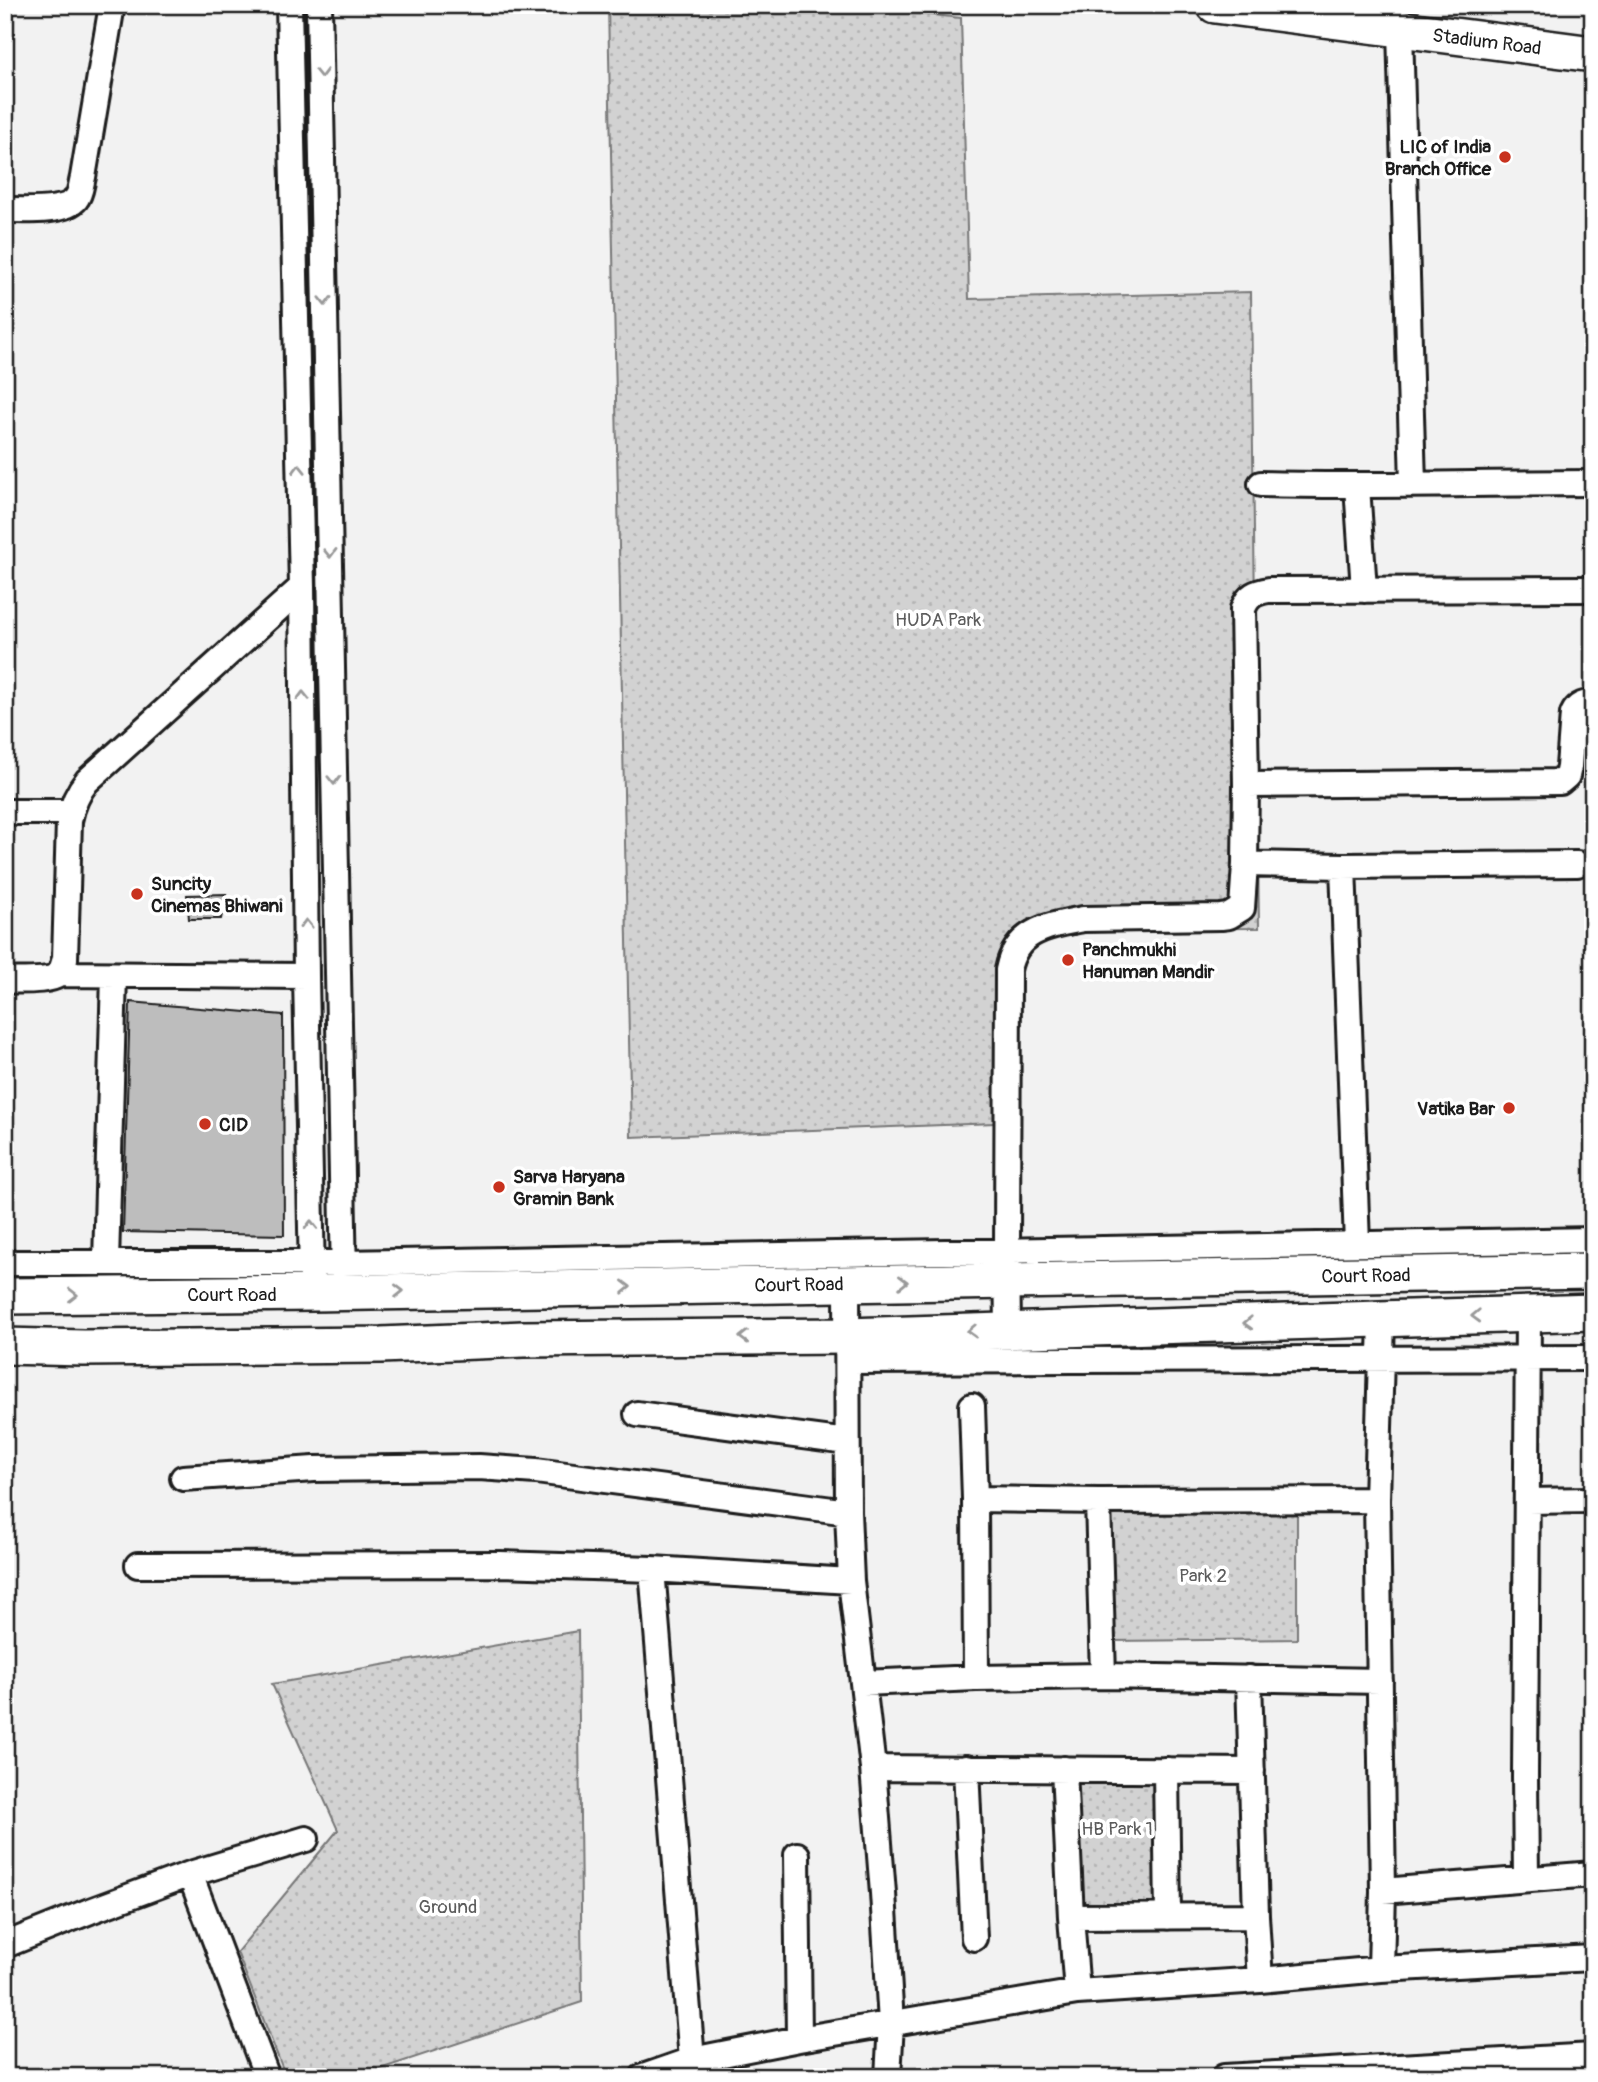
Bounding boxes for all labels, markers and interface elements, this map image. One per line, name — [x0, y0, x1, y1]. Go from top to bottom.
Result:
street label: Stadium Road — [1431, 23, 1543, 61]
one-way arrow — [313, 68, 328, 79]
place label: LIC of India Branch Office — [1385, 135, 1492, 181]
marker: LIC of India Branch Office — [1497, 149, 1513, 165]
one-way arrow — [317, 296, 333, 307]
one-way arrow — [292, 463, 307, 474]
one-way arrow — [322, 548, 338, 559]
park label: HUDA Park — [895, 608, 981, 632]
one-way arrow — [295, 691, 311, 701]
one-way arrow — [326, 776, 342, 786]
place label: Suncity Cinemas Bhiwani — [151, 872, 283, 918]
marker: Suncity Cinemas Bhiwani — [129, 886, 145, 902]
one-way arrow — [298, 918, 313, 929]
place label: Panchmukhi Hanuman Mandir — [1082, 938, 1214, 984]
marker: Panchmukhi Hanuman Mandir — [1060, 952, 1076, 968]
place label: Vatika Bar — [1417, 1097, 1495, 1121]
marker: Vatika Bar — [1501, 1100, 1517, 1116]
place label: CID — [219, 1113, 248, 1137]
marker: CID — [197, 1116, 213, 1132]
place label: Sarva Haryana Gramin Bank — [513, 1165, 625, 1211]
marker: Sarva Haryana Gramin Bank — [491, 1179, 507, 1195]
one-way arrow — [303, 1219, 319, 1230]
street label: Court Road — [1321, 1263, 1411, 1289]
street label: Court Road — [754, 1272, 844, 1298]
one-way arrow — [898, 1274, 909, 1290]
one-way arrow — [622, 1279, 632, 1295]
street label: Court Road — [187, 1283, 277, 1307]
one-way arrow — [394, 1283, 405, 1299]
one-way arrow — [69, 1287, 79, 1303]
one-way arrow — [1470, 1308, 1481, 1323]
one-way arrow — [1242, 1315, 1253, 1330]
one-way arrow — [966, 1324, 977, 1339]
one-way arrow — [739, 1329, 749, 1345]
park label: Park 2 — [1179, 1564, 1227, 1588]
park label: HB Park 1 — [1081, 1817, 1153, 1841]
park label: Ground — [419, 1895, 477, 1919]

